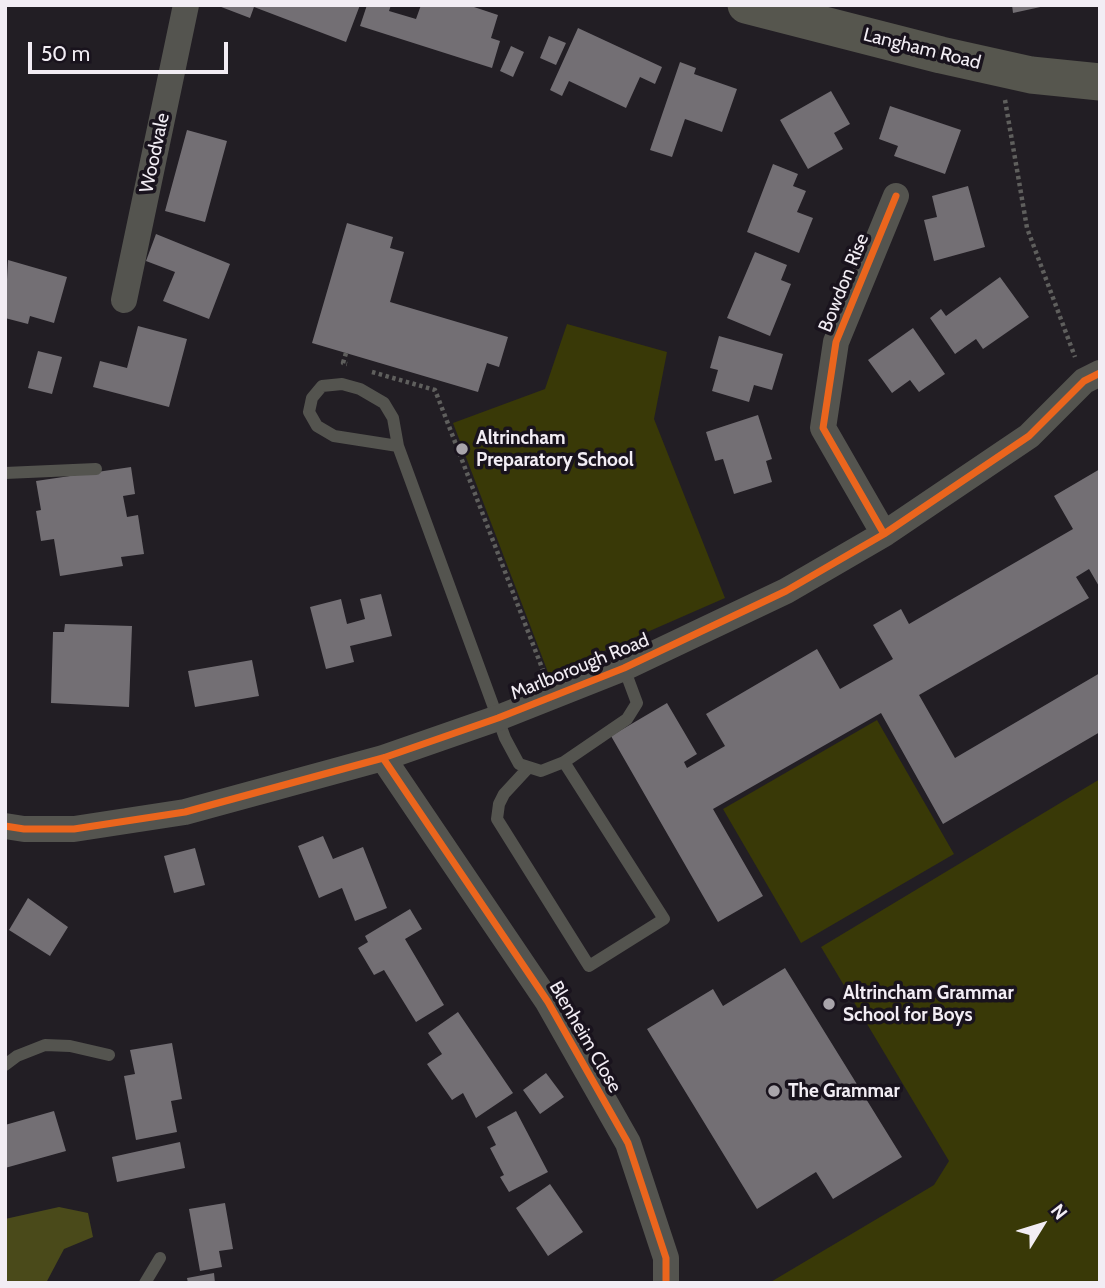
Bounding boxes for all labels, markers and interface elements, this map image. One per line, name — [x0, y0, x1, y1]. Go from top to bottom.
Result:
street label: Langham Road — [861, 23, 983, 75]
scale bar — [32, 28, 231, 72]
text: 50 m — [41, 41, 90, 66]
street label: Woodvale — [135, 111, 175, 195]
street label: Bowdon Rise — [814, 230, 874, 336]
place label: Altrincham Preparatory School — [476, 427, 634, 471]
marker: Altrincham Preparatory School — [454, 441, 470, 457]
street label: Marlborough Road — [507, 629, 653, 705]
street label: Blenheim Close — [544, 977, 626, 1097]
place label: Altrincham Grammar School for Boys — [843, 982, 1014, 1026]
marker: Altrincham Grammar School for Boys — [821, 996, 837, 1012]
place label: The Grammar — [788, 1080, 900, 1102]
marker: The Grammar — [766, 1083, 782, 1099]
north arrow — [1007, 1190, 1077, 1260]
text: N — [1046, 1199, 1072, 1224]

